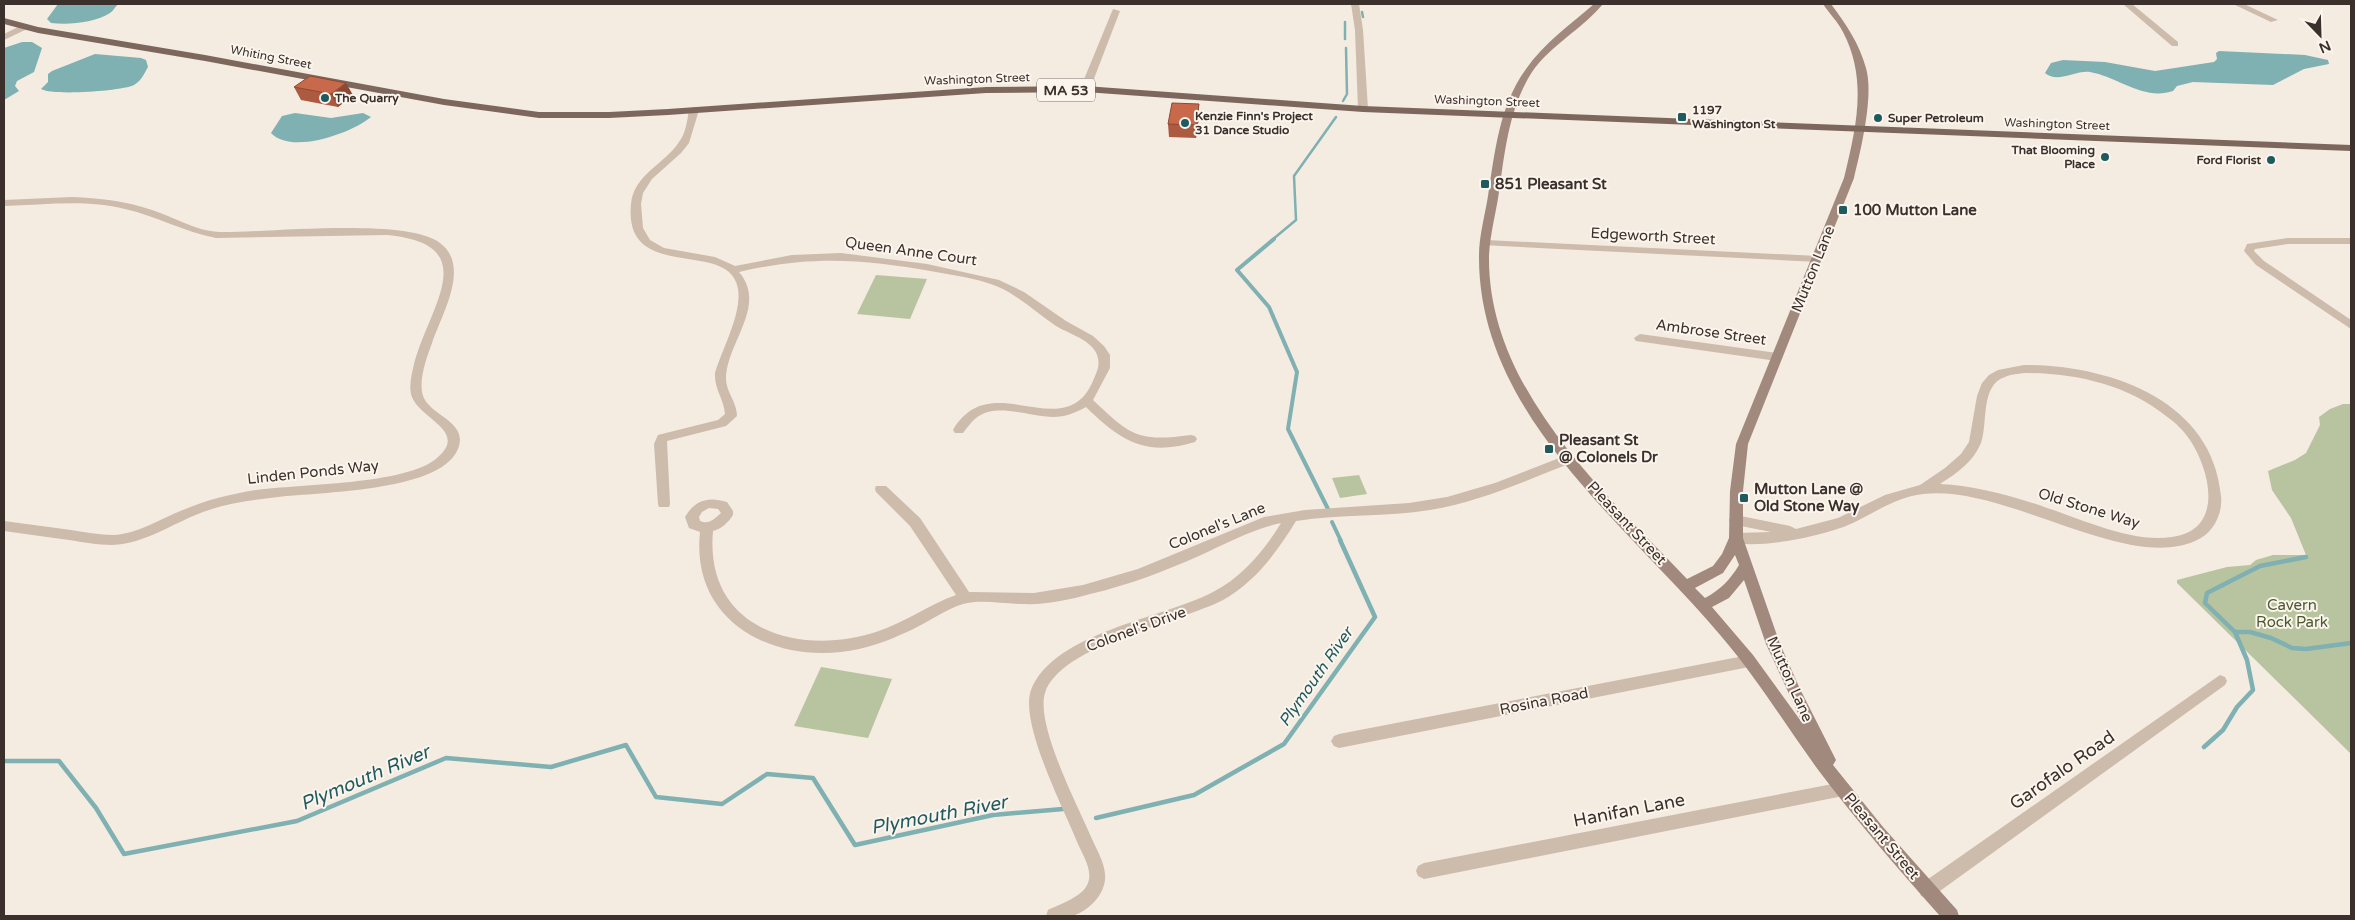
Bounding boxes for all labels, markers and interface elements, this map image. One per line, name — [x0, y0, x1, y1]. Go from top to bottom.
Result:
north arrow — [2295, 10, 2345, 60]
text: N — [2316, 36, 2333, 57]
street label: Whiting Street — [229, 42, 313, 72]
street label: Washington Street — [924, 70, 1031, 88]
road number: MA 53 — [1037, 78, 1095, 102]
place label: The Quarry — [334, 91, 399, 106]
marker: The Quarry — [319, 92, 331, 104]
street label: Washington Street — [1434, 92, 1541, 110]
place label: 1197 Washington St — [1692, 103, 1776, 132]
place label: Kenzie Finn's Project 31 Dance Studio — [1195, 109, 1313, 137]
marker: 1197 Washington St — [1676, 111, 1688, 123]
place label: Super Petroleum — [1888, 111, 1984, 126]
marker: Super Petroleum — [1872, 112, 1884, 124]
street label: Washington Street — [2004, 115, 2111, 133]
marker: Kenzie Finn's Project 31 Dance Studio — [1179, 117, 1191, 129]
place label: That Blooming Place — [2010, 143, 2095, 171]
marker: That Blooming Place — [2099, 151, 2111, 163]
place label: Ford Florist — [2196, 153, 2261, 167]
marker: Ford Florist — [2265, 154, 2277, 166]
place label: 851 Pleasant St — [1495, 175, 1607, 193]
marker: 851 Pleasant St — [1479, 178, 1491, 190]
place label: 100 Mutton Lane — [1853, 201, 1977, 219]
marker: 100 Mutton Lane — [1837, 204, 1849, 216]
street label: Mutton Lane — [1787, 223, 1839, 315]
street label: Edgeworth Street — [1590, 224, 1716, 248]
street label: Queen Anne Court — [844, 233, 978, 269]
street label: Ambrose Street — [1655, 315, 1768, 349]
place label: Pleasant St @ Colonels Dr — [1559, 431, 1658, 466]
marker: Pleasant St @ Colonels Dr — [1543, 443, 1555, 455]
street label: Linden Ponds Way — [246, 456, 380, 488]
street label: Pleasant Street — [1584, 477, 1671, 569]
place label: Mutton Lane @ Old Stone Way — [1754, 480, 1864, 516]
street label: Old Stone Way — [2036, 484, 2142, 532]
marker: Mutton Lane @ Old Stone Way — [1738, 492, 1750, 504]
street label: Colonel's Lane — [1166, 498, 1268, 554]
park label: Cavern Rock Park — [2256, 596, 2328, 631]
street label: Colonel's Drive — [1084, 603, 1188, 655]
water label: Plymouth River — [1274, 622, 1359, 730]
street label: Mutton Lane — [1763, 633, 1817, 725]
street label: Rosina Road — [1498, 684, 1590, 718]
street label: Garofalo Road — [2005, 726, 2119, 814]
water label: Plymouth River — [297, 740, 435, 815]
street label: Hanifan Lane — [1571, 788, 1687, 832]
street label: Pleasant Street — [1840, 789, 1924, 883]
water label: Plymouth River — [869, 791, 1012, 839]

